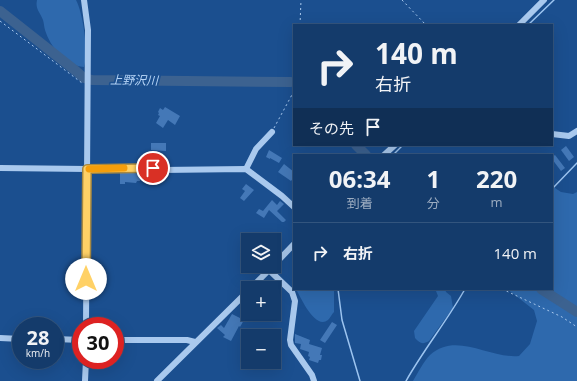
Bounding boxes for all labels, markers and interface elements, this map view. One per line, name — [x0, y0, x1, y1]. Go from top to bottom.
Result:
text: 140 m — [375, 34, 458, 72]
icon: right — [309, 40, 361, 92]
water label: 上野沢川 — [110, 71, 160, 89]
text: 右折 — [375, 72, 411, 96]
icon: arrive — [362, 116, 384, 138]
text: その先 — [309, 118, 354, 138]
pin — [136, 151, 170, 185]
icon: arrive — [142, 157, 164, 179]
text: 06:34 — [329, 162, 391, 195]
text: 1 — [426, 162, 440, 195]
text: 220 — [476, 162, 517, 195]
text: m — [491, 193, 503, 211]
text: 到着 — [347, 194, 373, 212]
text: 分 — [427, 194, 440, 212]
map controls — [241, 233, 281, 369]
button: layers — [241, 233, 281, 273]
icon: right — [309, 242, 331, 264]
text: 右折 — [343, 243, 373, 263]
text: 140 m — [493, 243, 537, 263]
position arrow — [65, 258, 107, 300]
button: + — [241, 281, 281, 321]
speed limit sign: 30 — [72, 317, 124, 369]
text: 28 — [27, 324, 49, 351]
button: − — [241, 329, 281, 369]
text: km/h — [26, 346, 50, 360]

